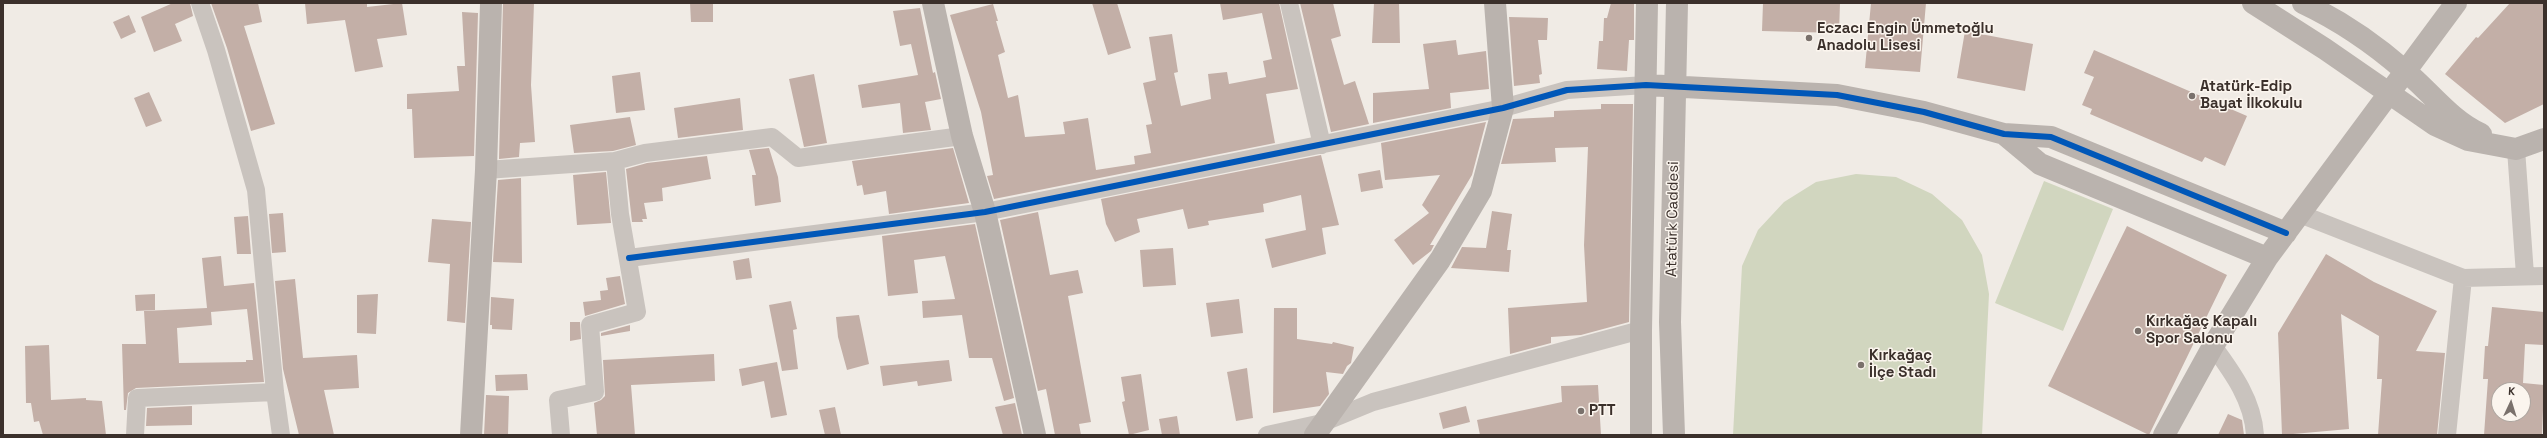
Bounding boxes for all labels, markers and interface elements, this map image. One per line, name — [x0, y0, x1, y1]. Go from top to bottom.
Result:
place label: Eczacı Engin Ümmetoğlu Anadolu Lisesi — [1817, 20, 1994, 55]
marker: Eczacı Engin Ümmetoğlu Anadolu Lisesi — [1804, 33, 1814, 43]
place label: Atatürk-Edip Bayat İlkokulu — [2200, 78, 2303, 113]
marker: Atatürk-Edip Bayat İlkokulu — [2187, 91, 2197, 101]
street label: Atatürk Caddesi — [1663, 161, 1683, 277]
place label: Kırkağaç Kapalı Spor Salonu — [2146, 313, 2257, 348]
marker: Kırkağaç Kapalı Spor Salonu — [2133, 326, 2143, 336]
place label: Kırkağaç İlçe Stadı — [1869, 347, 1936, 382]
marker: Kırkağaç İlçe Stadı — [1856, 360, 1866, 370]
north arrow — [2491, 382, 2531, 422]
text: K — [2508, 384, 2516, 398]
place label: PTT — [1589, 402, 1616, 420]
marker: PTT — [1576, 406, 1586, 416]

